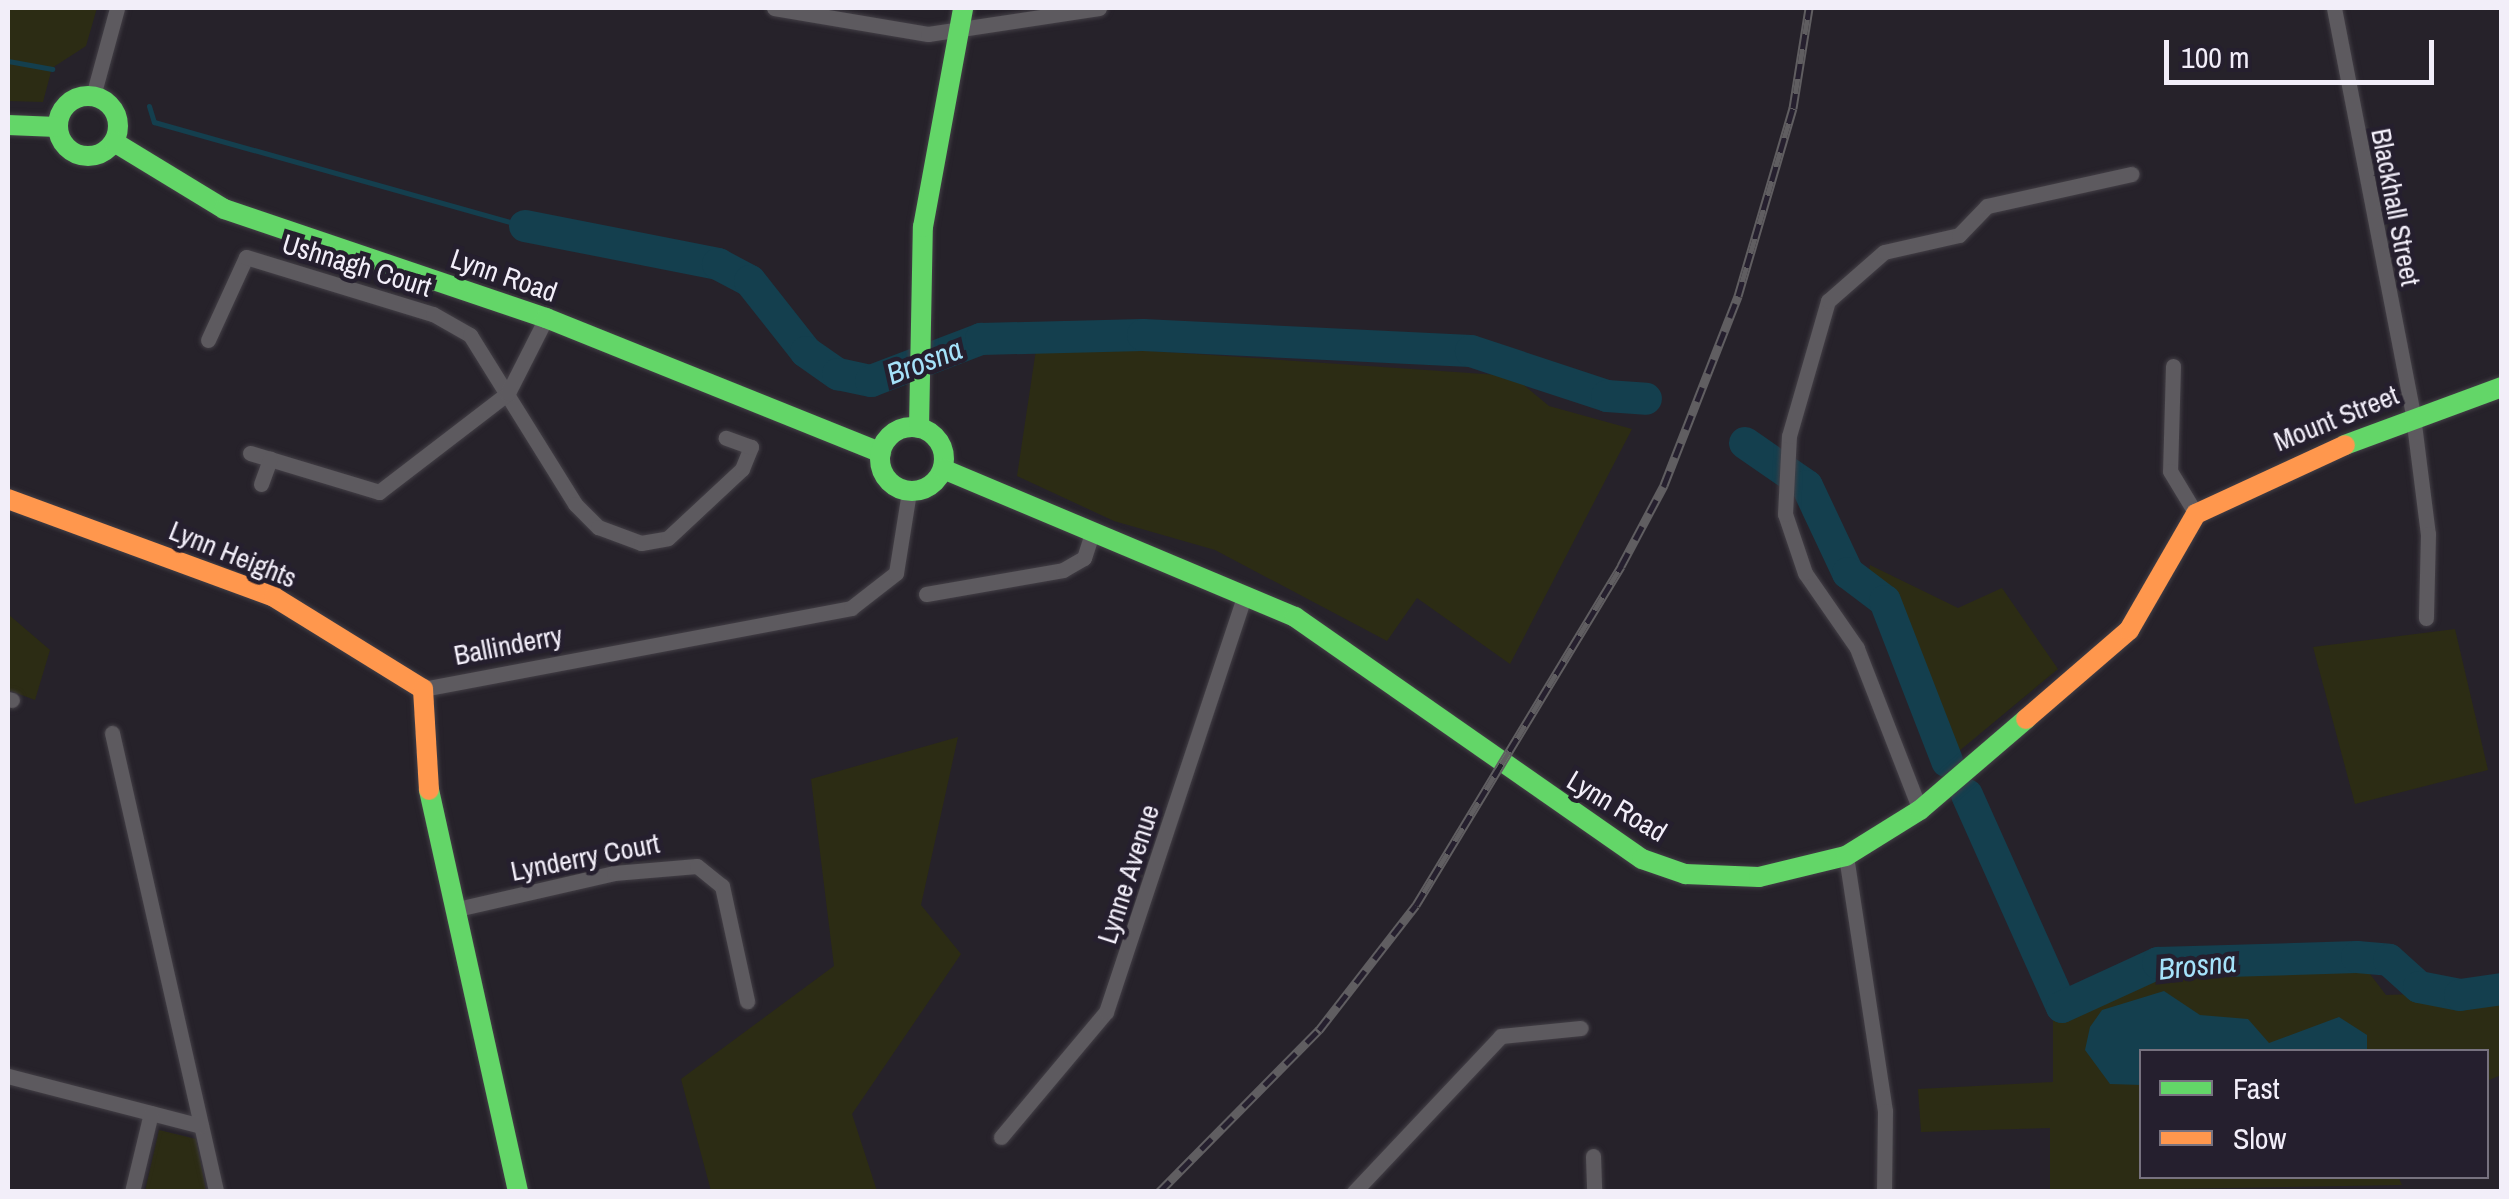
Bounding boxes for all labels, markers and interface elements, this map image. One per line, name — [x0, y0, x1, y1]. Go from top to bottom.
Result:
scale bar — [2169, 20, 2439, 82]
text: 100 m — [2181, 37, 2249, 77]
street label: Blackhall Street — [2364, 126, 2428, 288]
street label: Ushnagh Court — [278, 226, 436, 304]
street label: Lynn Road — [446, 241, 562, 309]
water label: Brosna — [881, 330, 967, 392]
street label: Mount Street — [2269, 378, 2403, 458]
street label: Lynn Heights — [164, 513, 302, 595]
street label: Ballinderry — [451, 618, 565, 672]
street label: Lynn Road — [1561, 763, 1673, 849]
street label: Lynne Avenue — [1090, 800, 1166, 948]
street label: Lynderry Court — [508, 826, 662, 888]
water label: Brosna — [2156, 943, 2238, 987]
legend — [2139, 1049, 2489, 1179]
text: Fast — [2233, 1068, 2280, 1108]
text: Slow — [2233, 1118, 2286, 1158]

